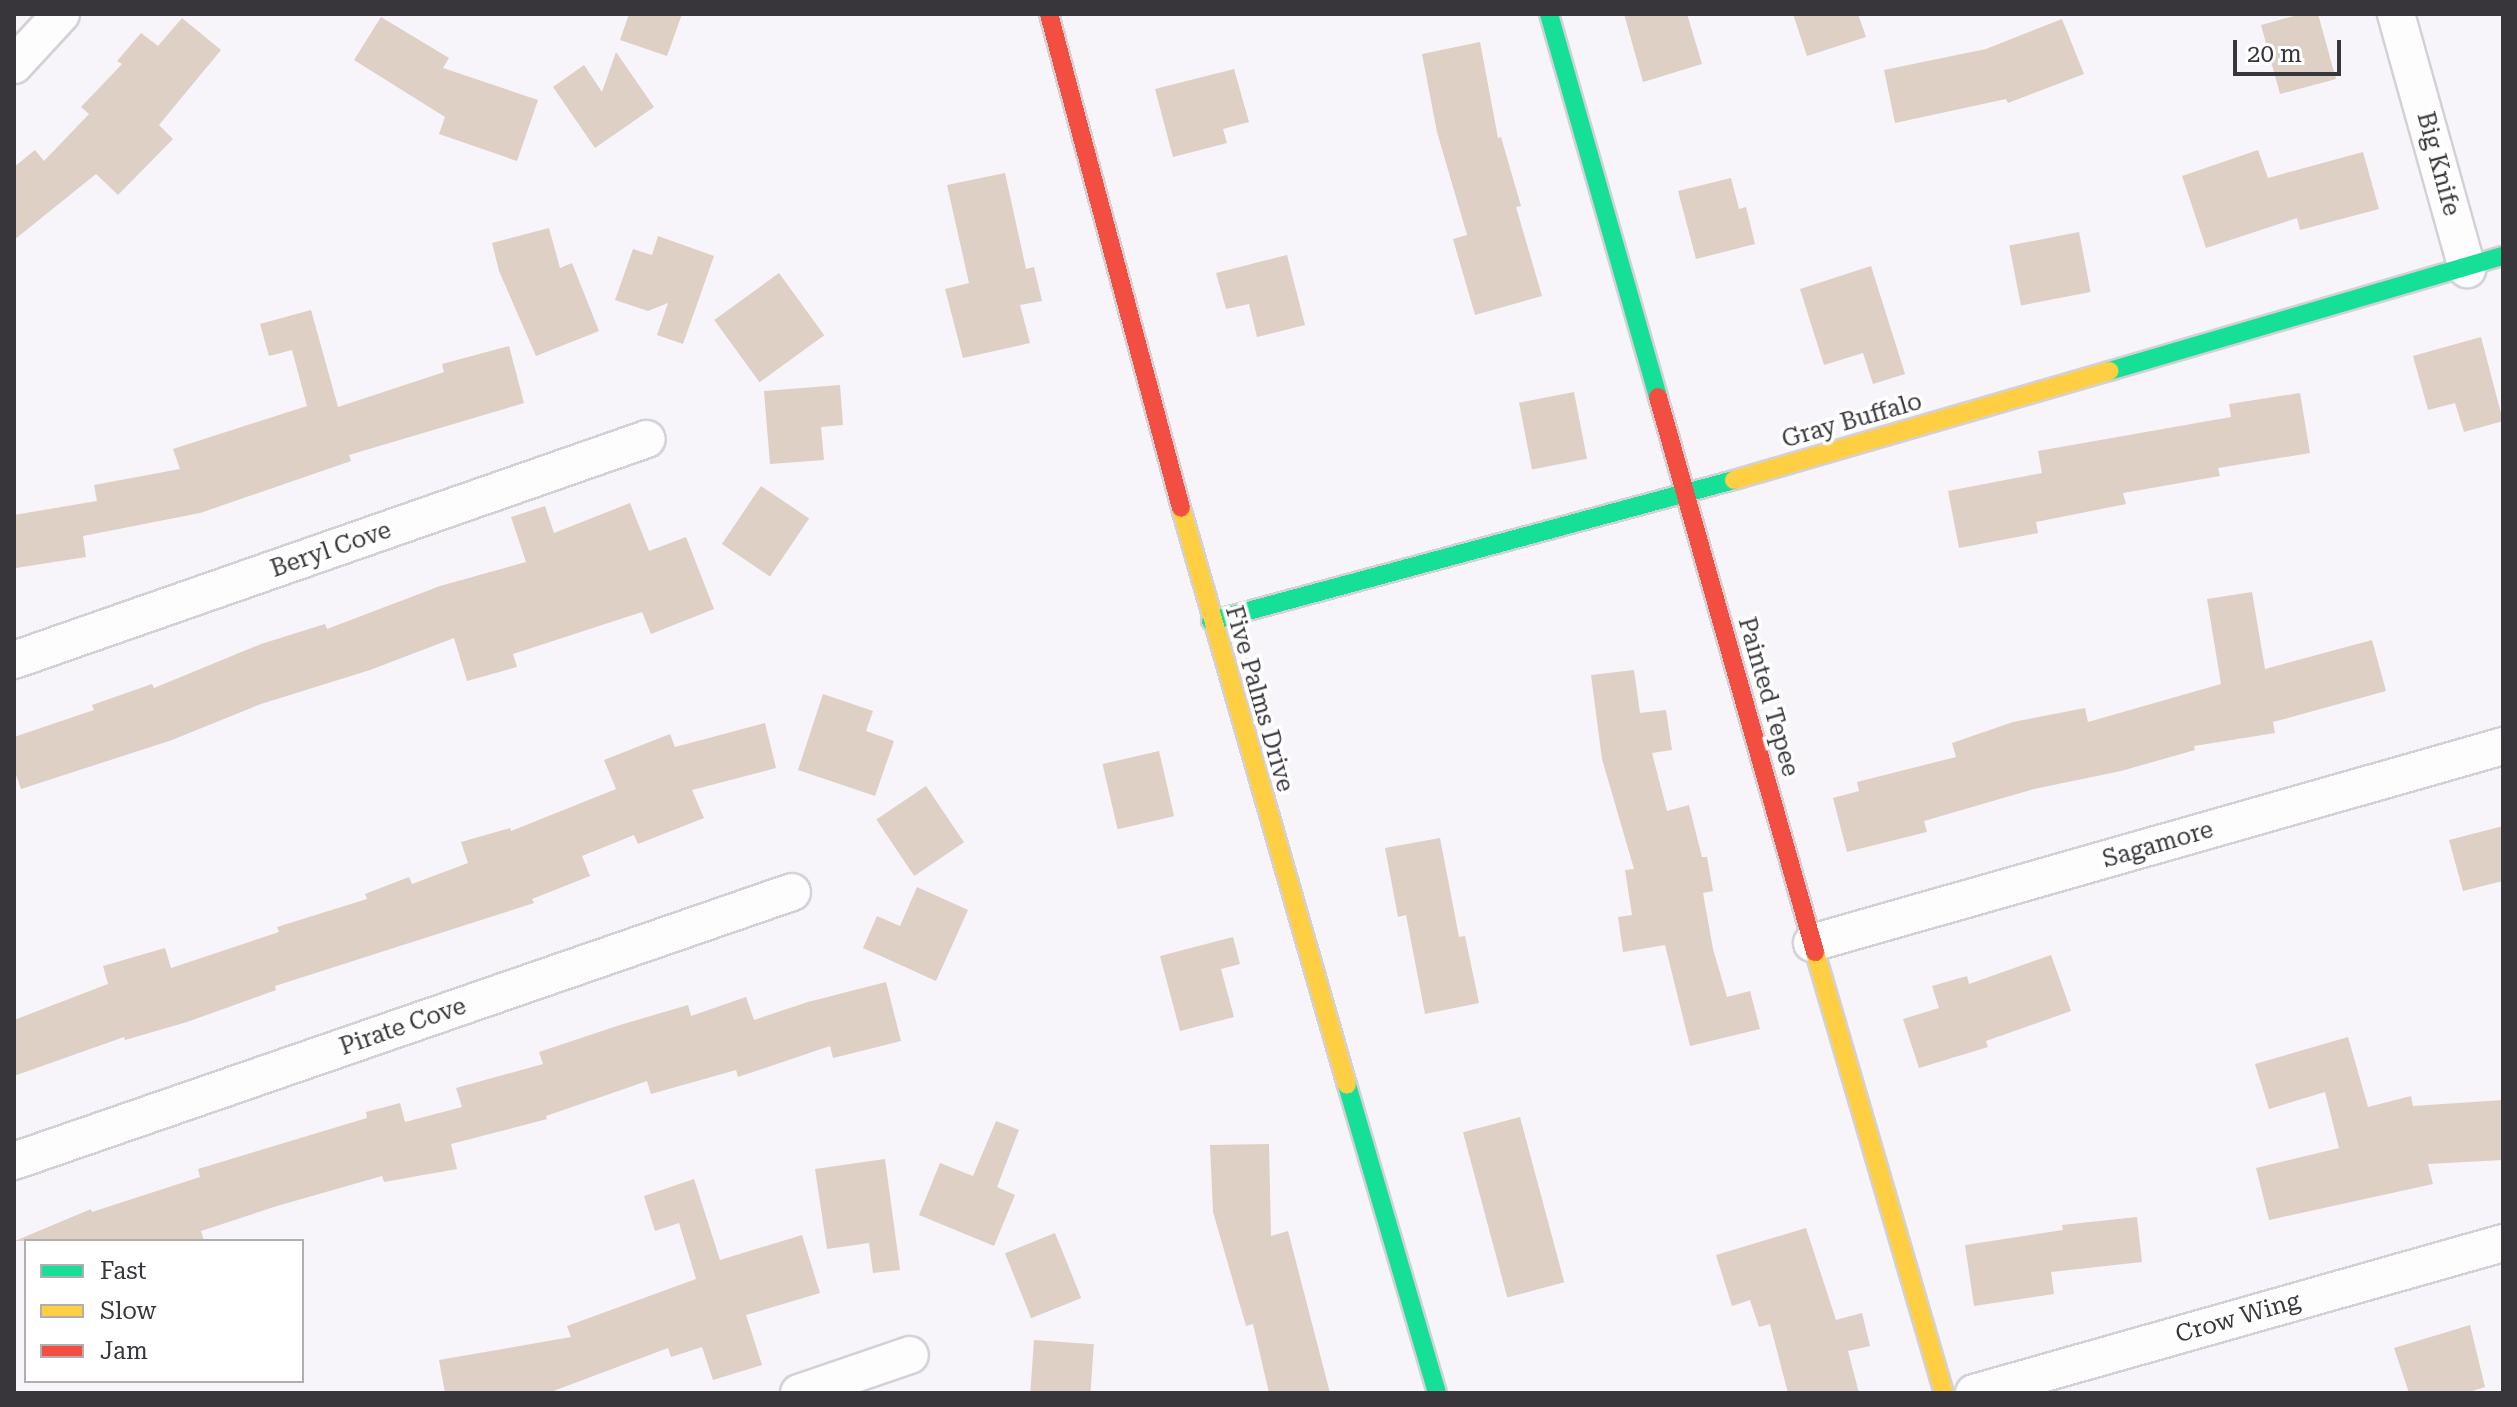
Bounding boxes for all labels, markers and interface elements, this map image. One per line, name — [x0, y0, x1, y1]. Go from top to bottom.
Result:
scale bar — [2237, 24, 2345, 74]
text: 20 m — [2247, 40, 2302, 68]
street label: Big Knife — [2410, 109, 2466, 219]
street label: Gray Buffalo — [1779, 387, 1925, 455]
street label: Beryl Cove — [267, 516, 395, 584]
street label: Five Palms Drive — [1219, 603, 1299, 795]
street label: Painted Tepee — [1732, 614, 1804, 780]
street label: Sagamore — [2099, 815, 2217, 875]
street label: Pirate Cove — [336, 992, 470, 1062]
legend — [24, 1239, 304, 1383]
text: Fast — [100, 1257, 147, 1285]
street label: Crow Wing — [2172, 1286, 2304, 1350]
text: Slow — [100, 1297, 156, 1325]
text: Jam — [100, 1337, 148, 1365]

